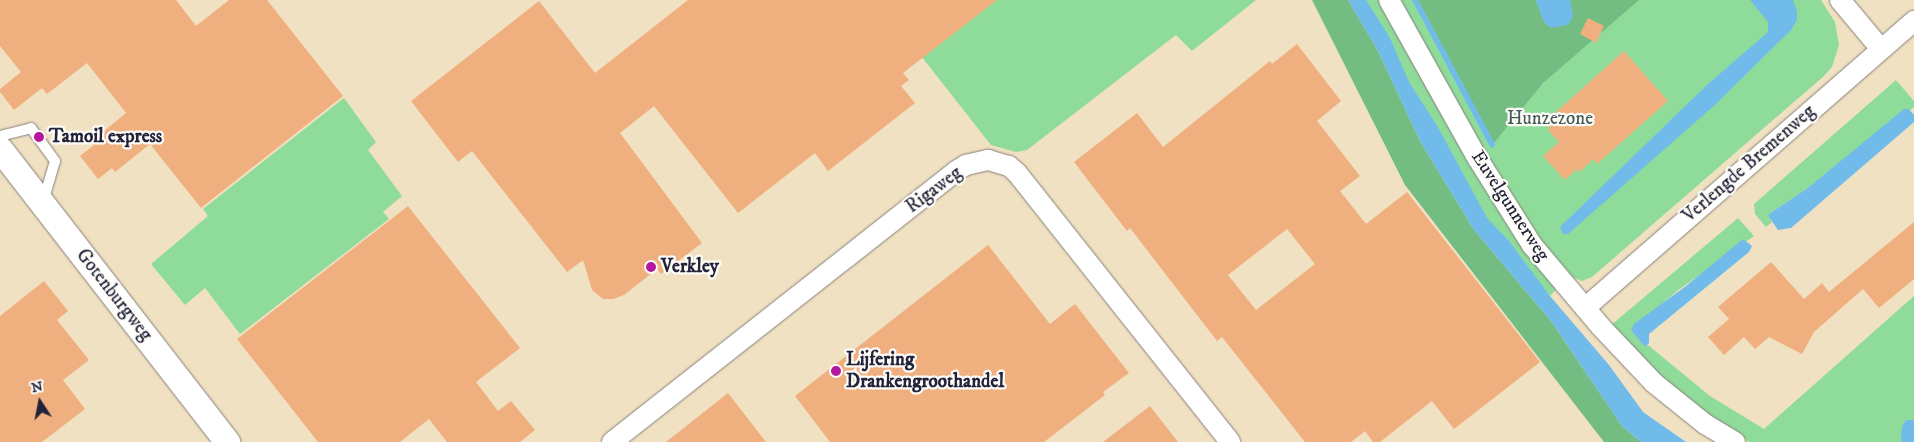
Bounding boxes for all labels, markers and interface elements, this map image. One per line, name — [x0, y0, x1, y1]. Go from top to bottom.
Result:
street label: Verlengde Bremenweg — [1678, 100, 1820, 228]
park label: Hunzezone — [1507, 108, 1593, 130]
place label: Tamoil express — [49, 126, 162, 148]
marker: Tamoil express — [33, 131, 45, 143]
street label: Euvelgunnerweg — [1466, 146, 1554, 266]
street label: Rigaweg — [902, 162, 966, 218]
street label: Gotenburgweg — [71, 244, 157, 346]
place label: Verkley — [661, 256, 719, 278]
marker: Verkley — [645, 261, 657, 273]
place label: Lijfering Drankengroothandel — [846, 349, 1004, 393]
marker: Lijfering Drankengroothandel — [830, 365, 842, 377]
north arrow — [15, 377, 65, 427]
text: N — [30, 377, 44, 397]

